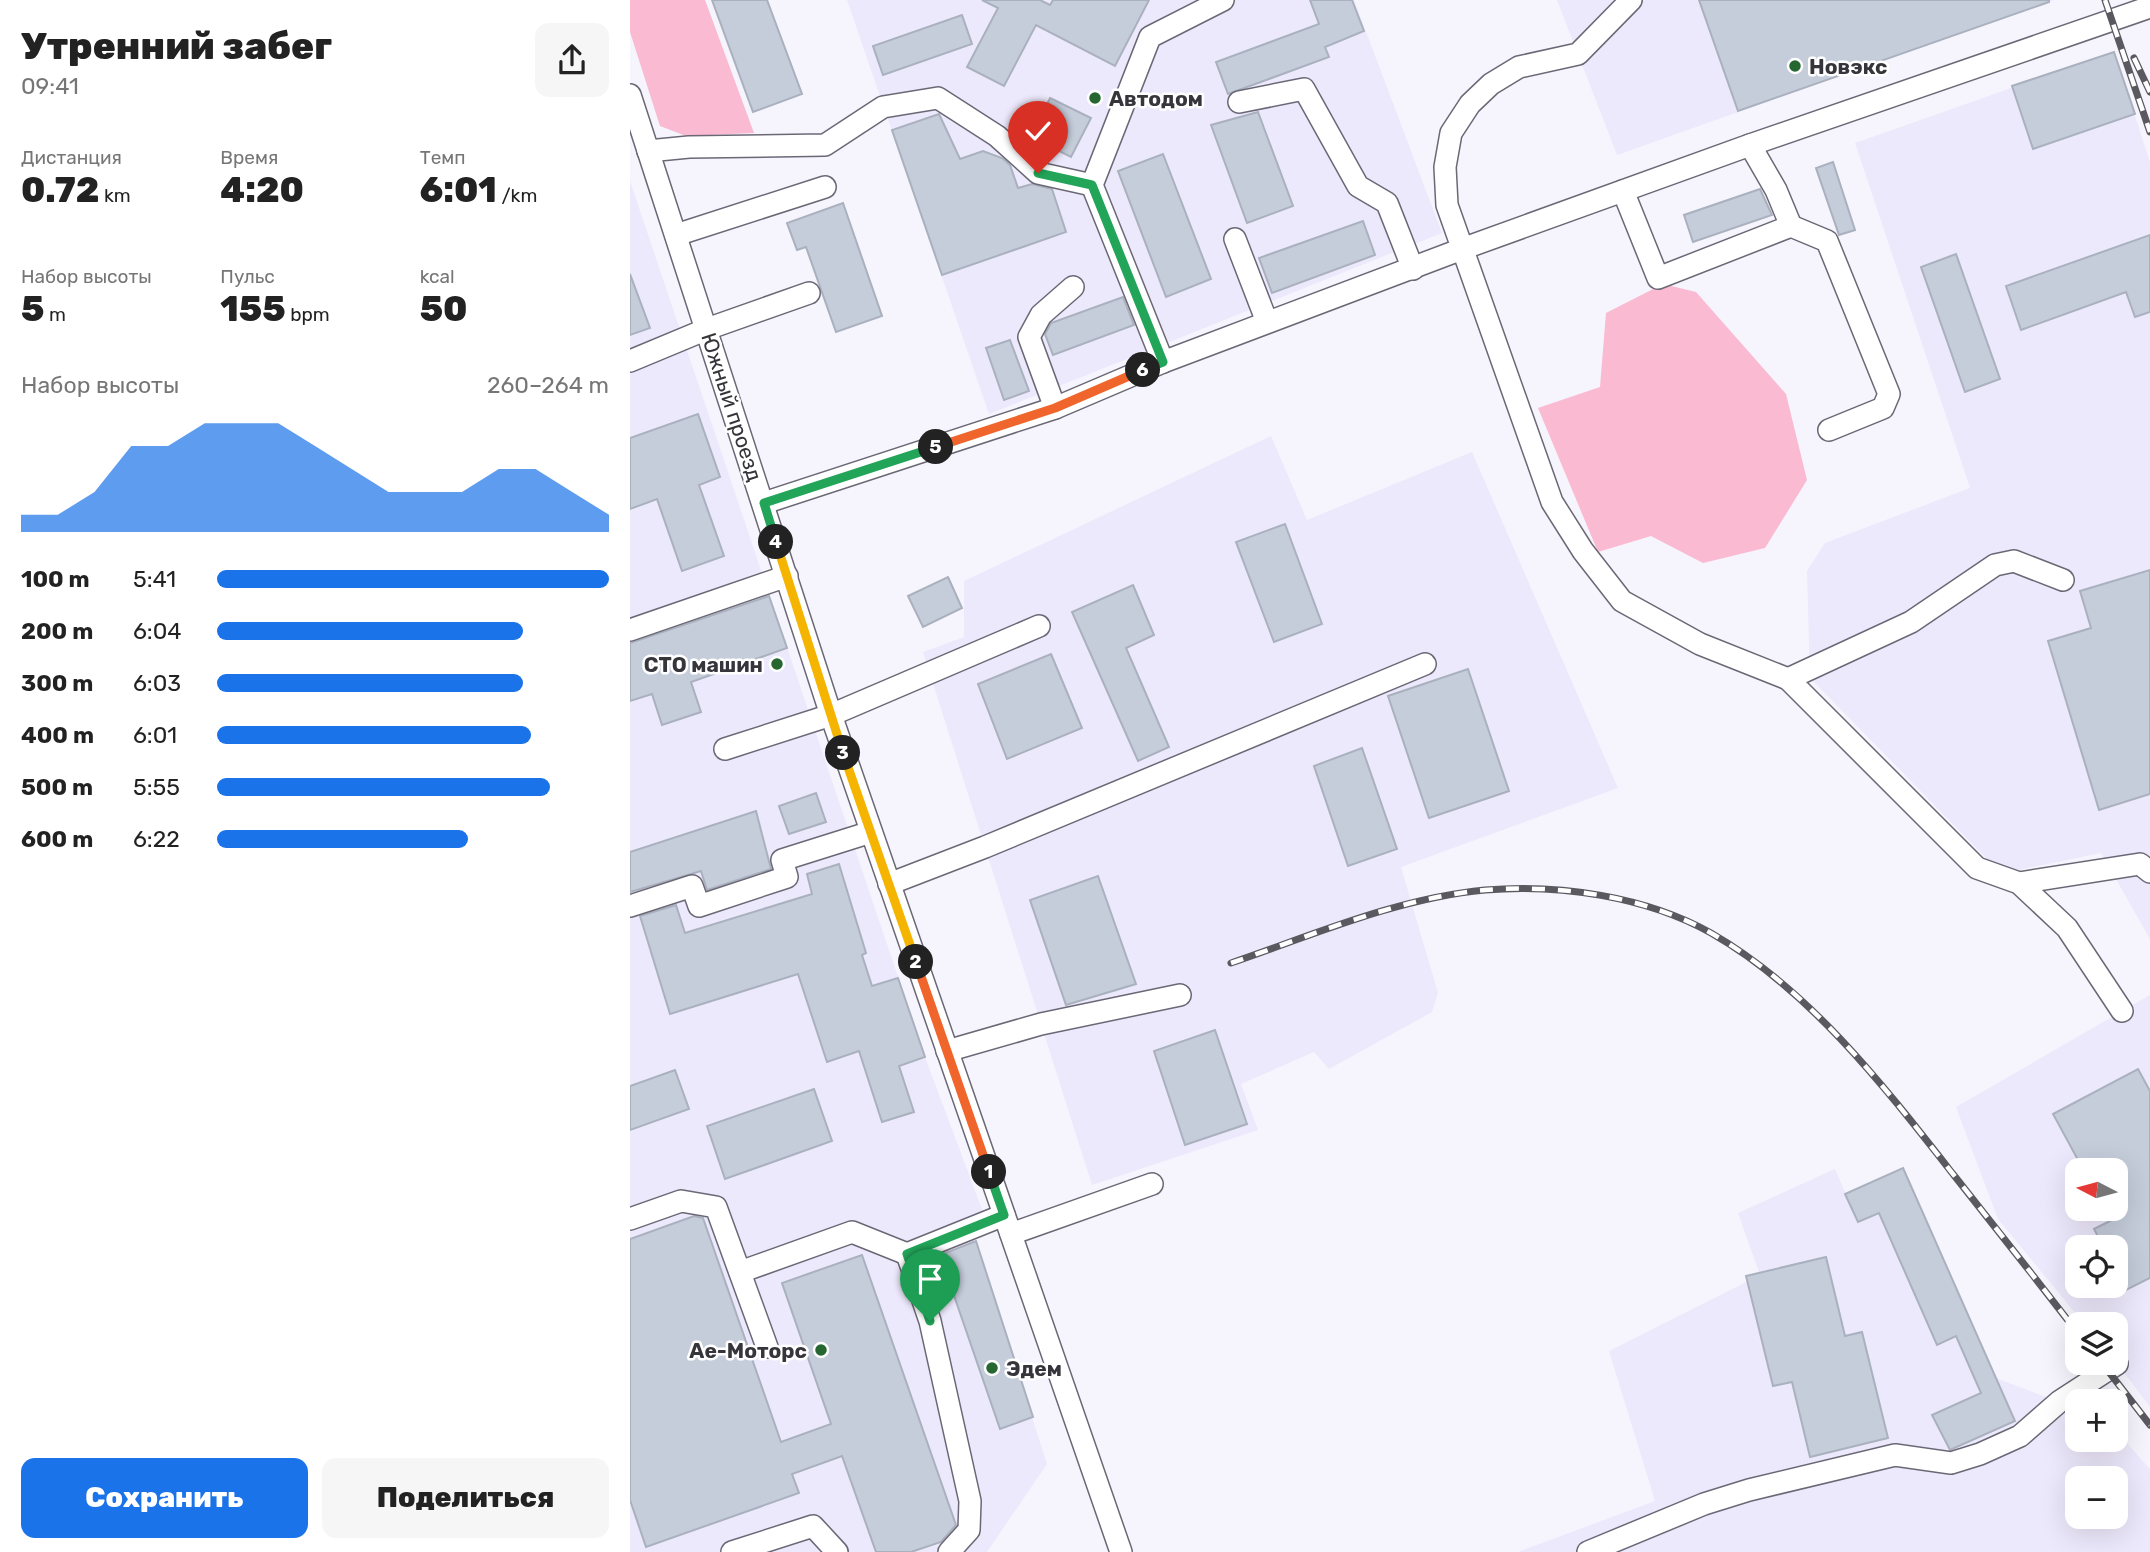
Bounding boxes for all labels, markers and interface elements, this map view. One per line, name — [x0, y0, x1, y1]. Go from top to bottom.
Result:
text: Утренний забег — [21, 23, 332, 69]
button: share — [535, 23, 609, 97]
place label: Новэкс — [1809, 54, 1887, 79]
marker: Новэкс — [1787, 58, 1803, 74]
text: 09:41 — [21, 72, 79, 100]
place label: Автодом — [1109, 86, 1203, 111]
marker: Автодом — [1087, 90, 1103, 106]
pin — [1008, 101, 1068, 173]
icon: check — [1019, 112, 1057, 150]
text: Дистанция — [21, 146, 122, 169]
text: Время — [220, 146, 278, 169]
text: Темп — [420, 146, 466, 169]
text: 0.72 — [21, 169, 99, 211]
text: 4:20 — [220, 169, 304, 211]
text: 6:01 — [420, 169, 497, 211]
text: km — [99, 184, 131, 207]
text: /km — [497, 184, 537, 207]
text: Набор высоты — [21, 265, 152, 288]
text: Пульс — [220, 265, 275, 288]
text: kcal — [420, 265, 455, 288]
text: 5 — [21, 288, 44, 330]
text: 155 — [220, 288, 286, 330]
text: 50 — [420, 288, 468, 330]
text: m — [44, 303, 66, 326]
text: bpm — [286, 303, 330, 326]
street label: Южный проезд — [696, 330, 768, 484]
pin: 6 — [1126, 352, 1160, 388]
text: 6 — [1136, 358, 1149, 381]
text: Набор высоты — [21, 371, 179, 399]
text: 260–264 m — [487, 371, 609, 399]
pin: 5 — [918, 430, 954, 464]
text: 5 — [929, 435, 942, 458]
pin: 4 — [758, 524, 794, 560]
text: 4 — [769, 530, 782, 553]
text: 100 m — [21, 565, 90, 593]
text: 5:41 — [133, 565, 176, 593]
text: 200 m — [21, 617, 93, 645]
text: 6:04 — [133, 617, 182, 645]
place label: СТО машин — [644, 652, 763, 677]
marker: СТО машин — [769, 656, 785, 672]
text: 300 m — [21, 669, 93, 697]
text: 6:03 — [133, 669, 181, 697]
text: 400 m — [21, 721, 94, 749]
text: 6:01 — [133, 721, 177, 749]
pin: 3 — [826, 736, 860, 770]
text: 3 — [836, 741, 849, 764]
text: 500 m — [21, 773, 93, 801]
text: 5:55 — [133, 773, 180, 801]
text: 600 m — [21, 825, 93, 853]
text: 6:22 — [133, 825, 180, 853]
pin: 2 — [898, 944, 934, 979]
text: 2 — [909, 950, 922, 973]
pin: 1 — [972, 1154, 1006, 1190]
north arrow — [2065, 1158, 2128, 1222]
map controls — [2065, 1158, 2128, 1529]
text: 1 — [984, 1160, 993, 1183]
button: locate — [2065, 1235, 2128, 1298]
pin — [900, 1249, 960, 1321]
icon: arrive — [911, 1260, 949, 1298]
button: layers — [2065, 1312, 2128, 1375]
place label: Ае-Моторс — [689, 1338, 807, 1363]
marker: Ае-Моторс — [813, 1342, 829, 1358]
place label: Эдем — [1006, 1356, 1062, 1381]
marker: Эдем — [984, 1360, 1000, 1376]
button: + — [2065, 1389, 2128, 1452]
button: Сохранить — [21, 1458, 308, 1538]
button: Поделиться — [322, 1458, 609, 1538]
button: − — [2065, 1466, 2128, 1529]

